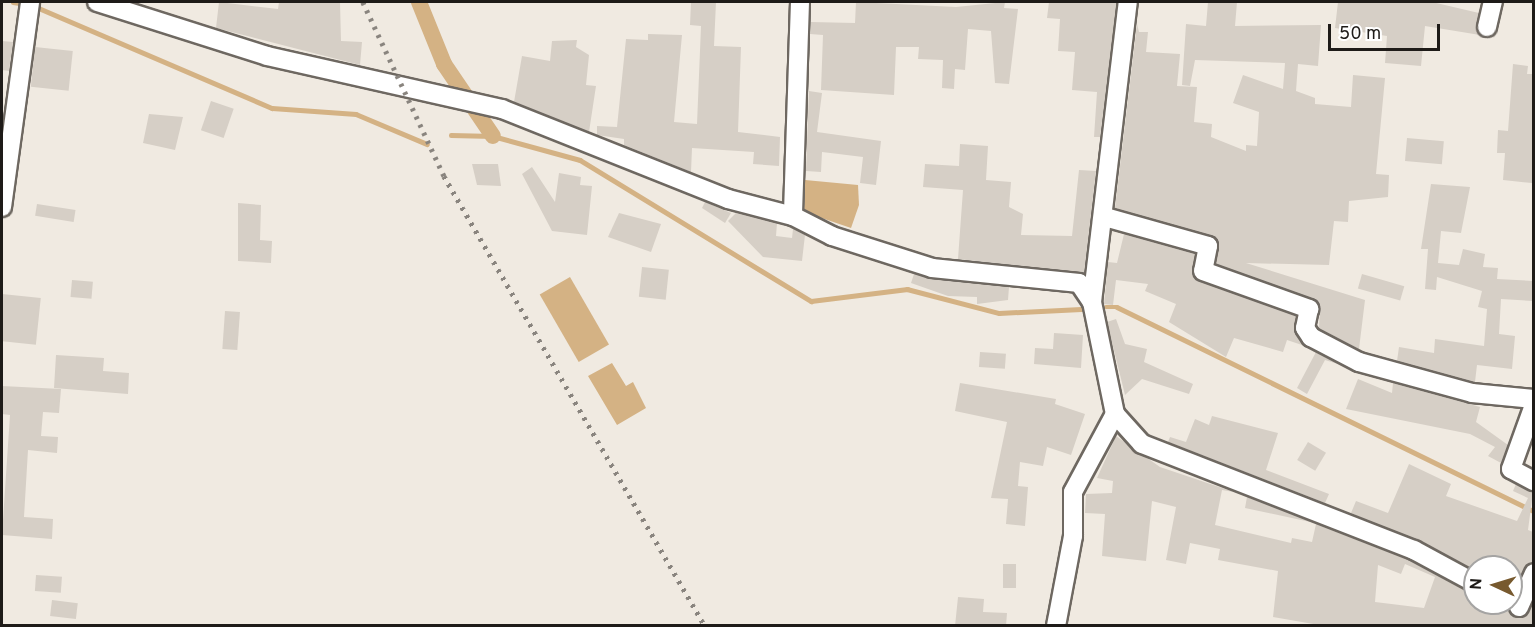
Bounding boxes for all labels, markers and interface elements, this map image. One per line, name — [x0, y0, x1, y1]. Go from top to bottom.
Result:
scale bar — [1331, 12, 1444, 50]
text: 50 m — [1339, 23, 1381, 46]
north arrow — [1463, 555, 1523, 615]
text: N — [1467, 577, 1487, 590]

